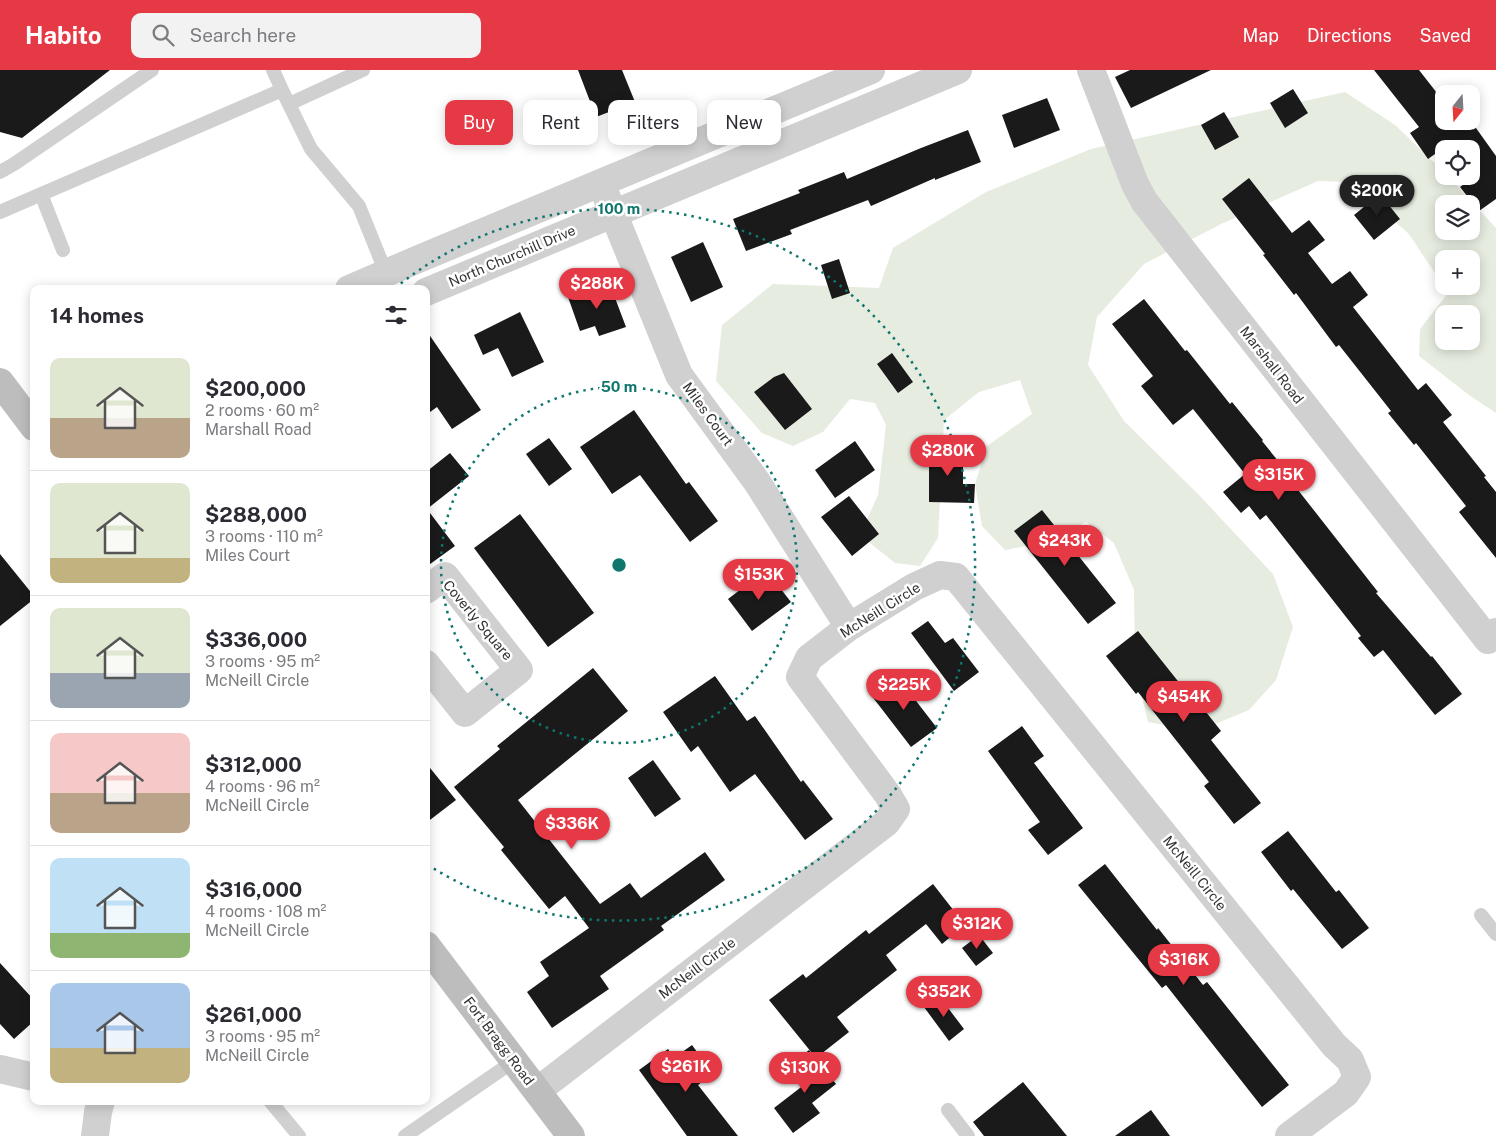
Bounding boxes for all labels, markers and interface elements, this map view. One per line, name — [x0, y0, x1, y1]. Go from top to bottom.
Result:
search box — [131, 13, 481, 58]
text: Habito — [25, 21, 101, 49]
icon: search — [149, 21, 177, 49]
text: Search here — [189, 24, 296, 46]
text: Map — [1242, 25, 1279, 46]
text: Directions — [1307, 25, 1392, 46]
text: Saved — [1420, 25, 1471, 46]
north arrow — [1435, 85, 1480, 130]
map controls — [1435, 85, 1480, 350]
chip: Buy — [445, 100, 513, 145]
chip: Rent — [523, 100, 598, 145]
chip: Filters — [608, 100, 697, 145]
chip: New — [707, 100, 781, 145]
button: locate — [1435, 140, 1480, 185]
pin: $200K — [1342, 174, 1412, 217]
text: $200K — [1350, 181, 1404, 200]
button: layers — [1435, 195, 1480, 240]
text: 100 m — [598, 200, 640, 217]
street label: North Churchill Drive — [446, 222, 578, 290]
button: + — [1435, 250, 1480, 295]
pin: $288K — [562, 268, 632, 310]
text: $288K — [570, 274, 624, 293]
icon: filters — [382, 301, 410, 329]
text: 14 homes — [50, 303, 144, 328]
button: − — [1435, 305, 1480, 350]
street label: Marshall Road — [1237, 323, 1307, 407]
text: $200,000 — [205, 376, 306, 401]
icon: home — [90, 378, 150, 438]
text: 50 m — [601, 378, 637, 395]
street label: Miles Court — [680, 379, 736, 449]
text: 2 rooms · 60 m² — [205, 401, 319, 420]
text: Marshall Road — [205, 420, 312, 439]
pin: $280K — [913, 434, 983, 477]
text: $280K — [921, 441, 975, 460]
pin: $315K — [1244, 458, 1314, 501]
text: $315K — [1254, 465, 1304, 484]
text: $288,000 — [205, 502, 307, 527]
icon: home — [90, 503, 150, 563]
pin: $243K — [1030, 524, 1100, 567]
text: 3 rooms · 110 m² — [205, 527, 323, 546]
text: $243K — [1038, 531, 1092, 550]
text: Miles Court — [205, 546, 290, 565]
centre of rings — [610, 556, 628, 574]
pin: $153K — [724, 558, 794, 601]
text: $153K — [734, 565, 784, 584]
street label: Coverly Square — [440, 577, 516, 663]
street label: McNeill Circle — [837, 579, 923, 641]
text: $336,000 — [205, 627, 307, 652]
icon: home — [90, 628, 150, 688]
text: 3 rooms · 95 m² — [205, 652, 320, 671]
pin: $225K — [869, 668, 939, 711]
text: McNeill Circle — [205, 671, 309, 690]
text: $225K — [877, 675, 931, 694]
pin: $454K — [1149, 680, 1219, 723]
text: $454K — [1157, 687, 1211, 706]
text: $312,000 — [205, 752, 302, 777]
icon: home — [90, 753, 150, 813]
text: 4 rooms · 96 m² — [205, 777, 320, 796]
text: McNeill Circle — [205, 796, 309, 815]
pin: $336K — [537, 808, 607, 850]
text: $336K — [545, 814, 599, 833]
street label: McNeill Circle — [1160, 832, 1230, 914]
text: $316,000 — [205, 877, 302, 902]
icon: home — [90, 878, 150, 938]
text: 4 rooms · 108 m² — [205, 902, 326, 921]
pin: $312K — [942, 908, 1012, 950]
text: $312K — [952, 914, 1002, 933]
text: McNeill Circle — [205, 921, 309, 940]
street label: McNeill Circle — [656, 934, 738, 1002]
pin: $316K — [1149, 944, 1219, 986]
text: $316K — [1159, 950, 1209, 969]
pin: $352K — [909, 976, 979, 1018]
text: $352K — [917, 982, 971, 1001]
street label: Fort Bragg Road — [461, 994, 537, 1088]
text: $261,000 — [205, 1002, 302, 1027]
icon: home — [90, 1003, 150, 1063]
text: 3 rooms · 95 m² — [205, 1027, 320, 1046]
text: McNeill Circle — [205, 1046, 309, 1065]
pin: $261K — [651, 1050, 721, 1093]
pin: $130K — [770, 1052, 840, 1094]
text: $261K — [661, 1057, 711, 1076]
text: $130K — [780, 1058, 830, 1077]

